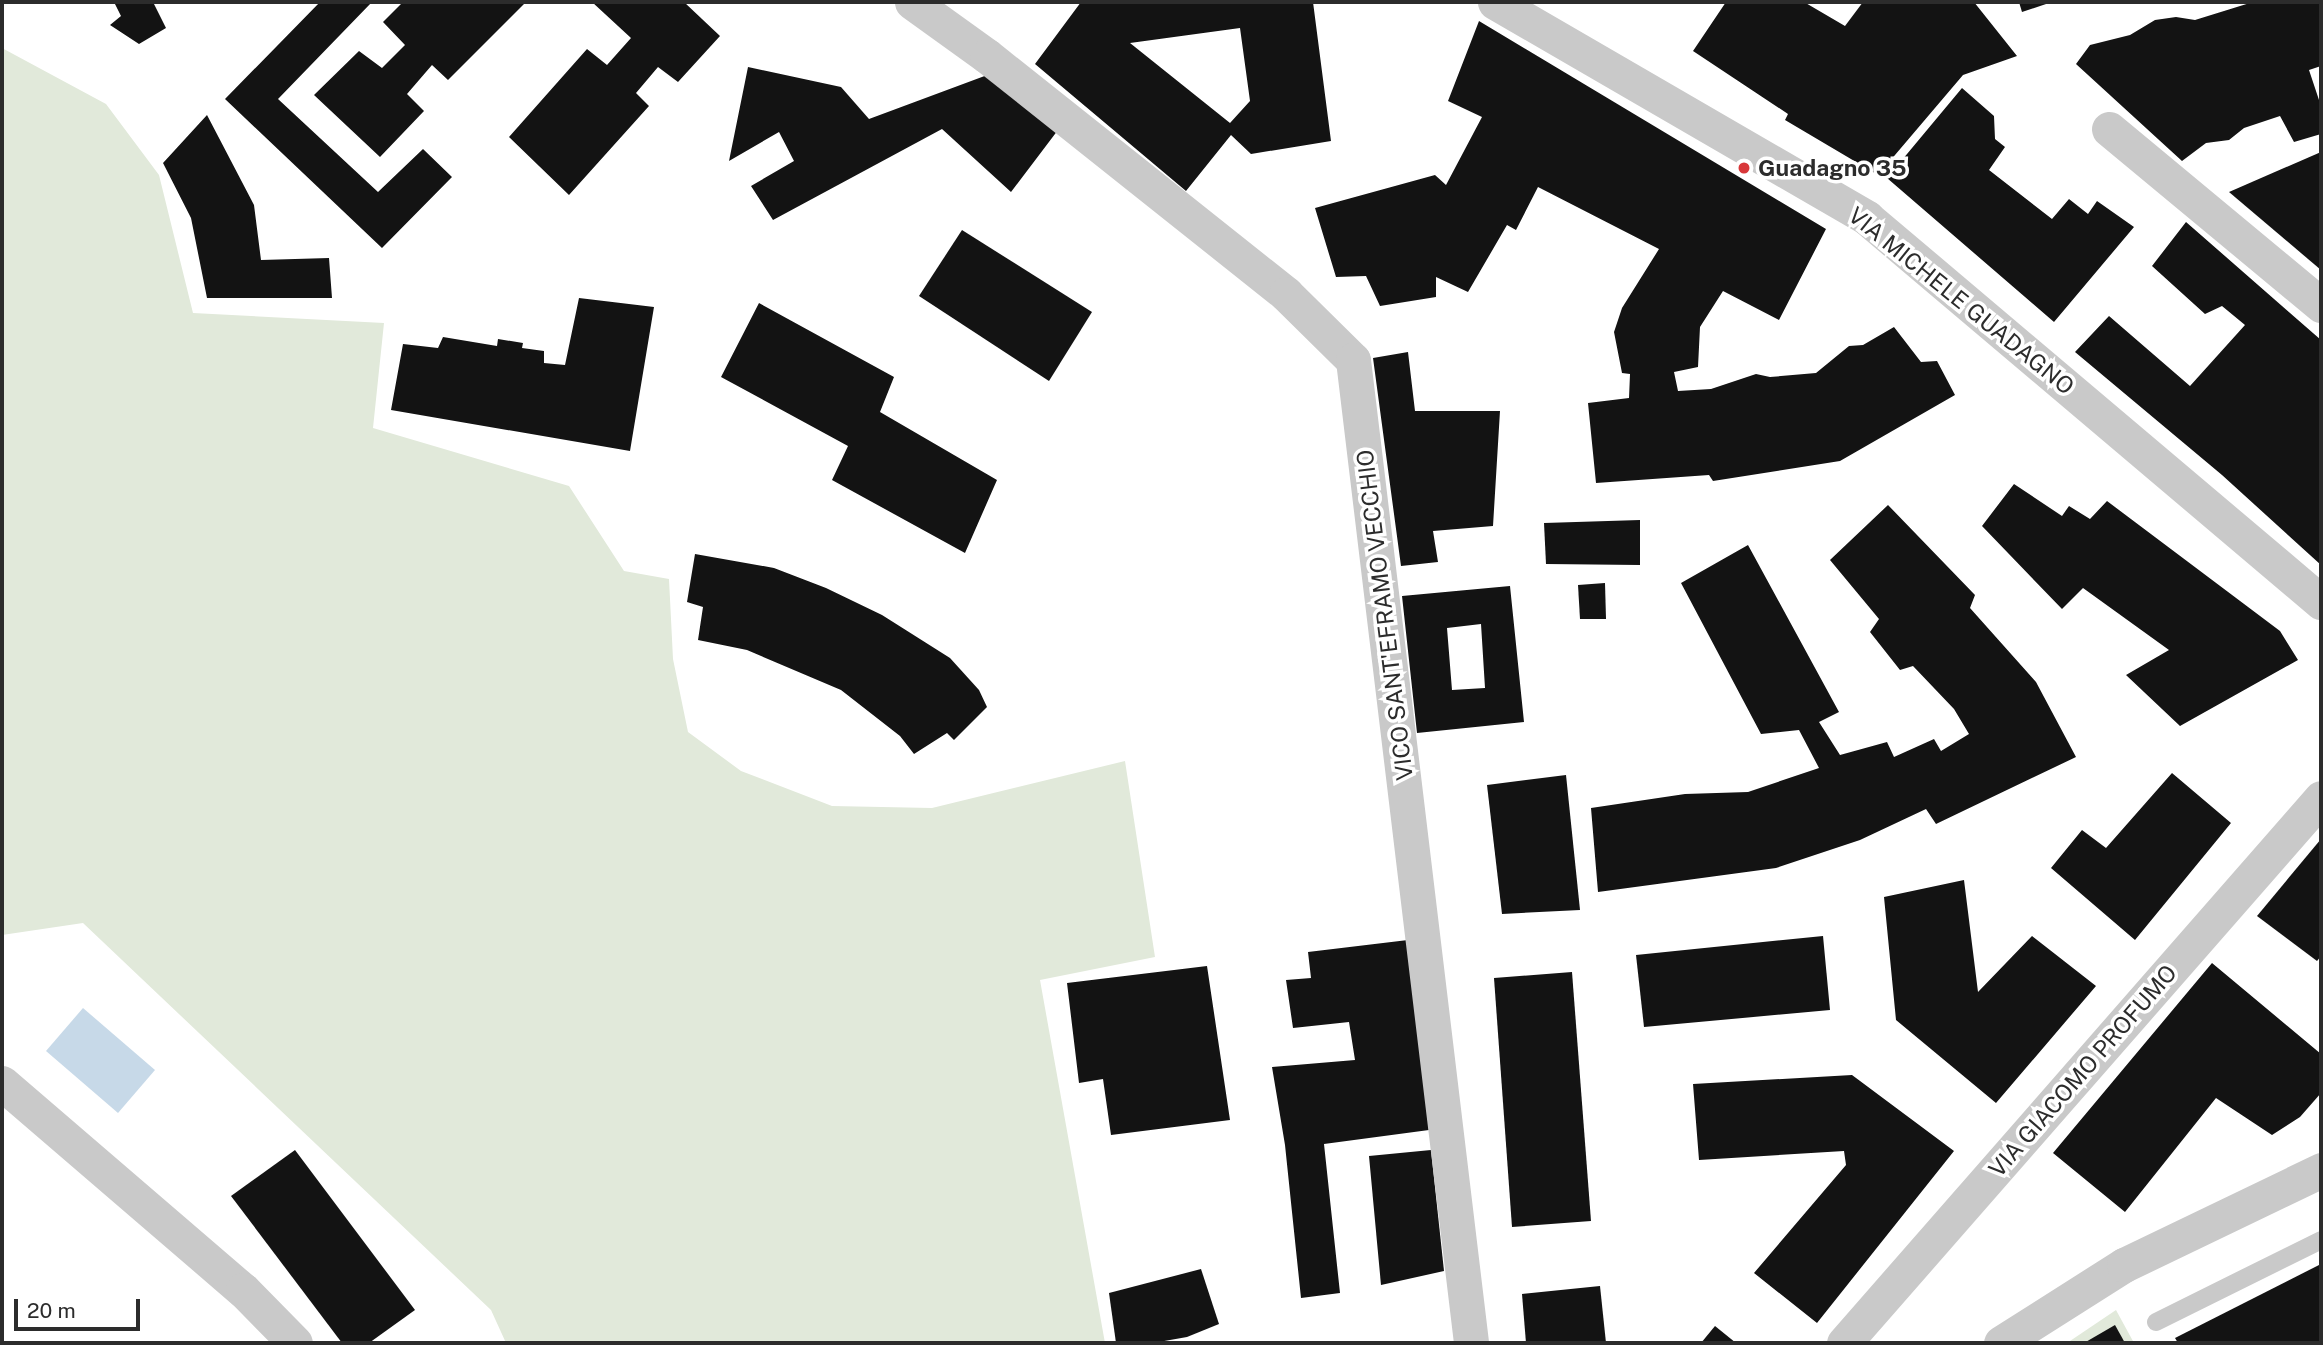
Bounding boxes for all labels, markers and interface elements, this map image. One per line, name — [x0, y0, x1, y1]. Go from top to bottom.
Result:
place label: Guadagno 35 — [1758, 154, 1907, 182]
marker: Guadagno 35 — [1736, 160, 1752, 176]
street label: VIA MICHELE GUADAGNO — [1843, 201, 2079, 401]
street label: VICO SANT'EFRAMO VECCHIO — [1351, 448, 1419, 782]
street label: VIA GIACOMO PROFUMO — [1983, 959, 2183, 1183]
scale bar — [18, 1286, 144, 1330]
text: 20 m — [27, 1298, 76, 1323]

